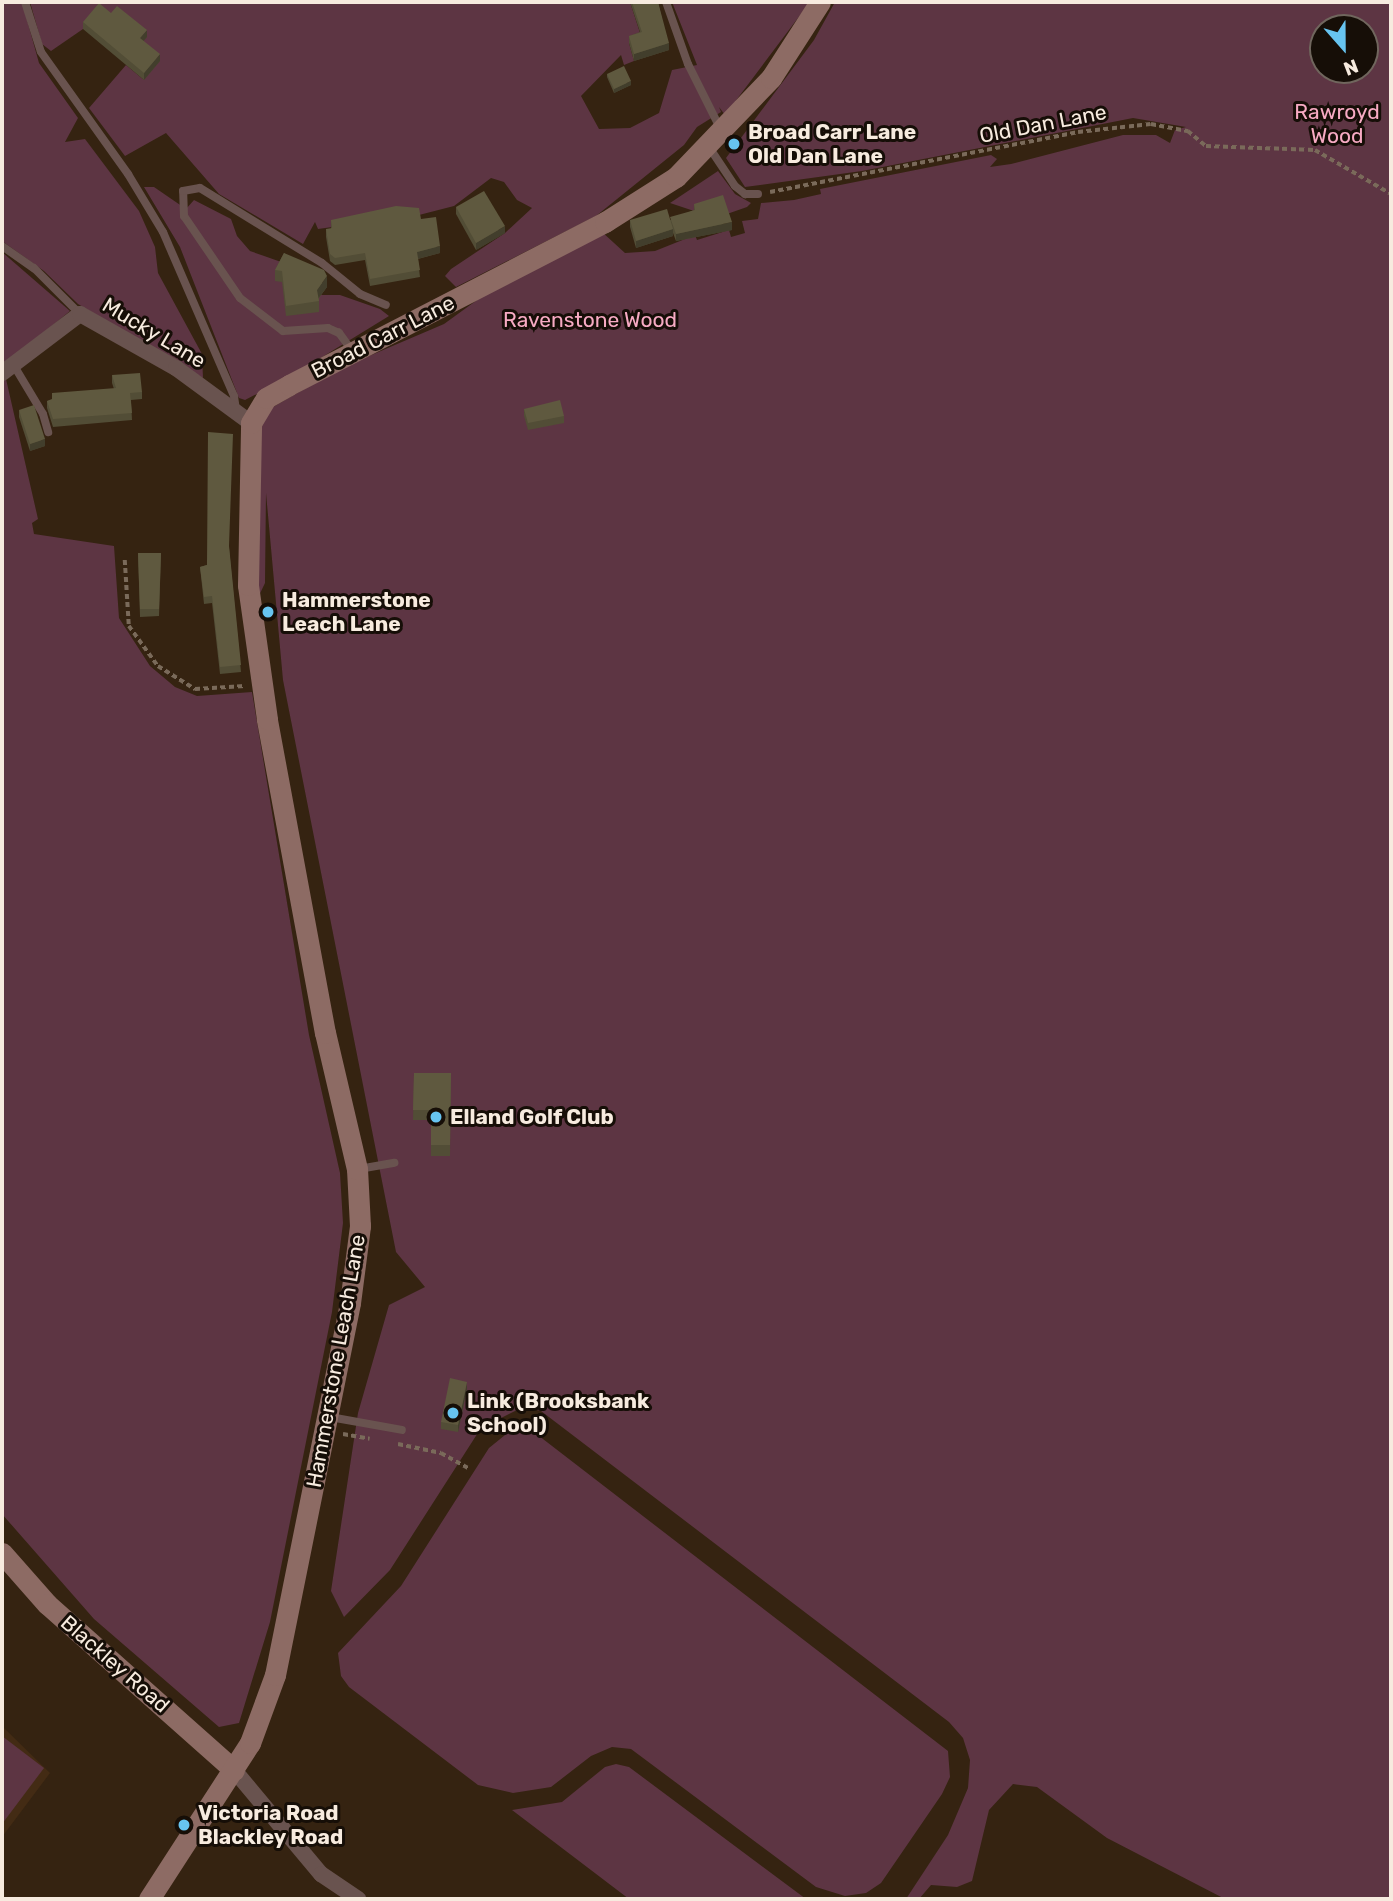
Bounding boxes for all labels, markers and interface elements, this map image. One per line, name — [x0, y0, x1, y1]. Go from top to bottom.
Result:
north arrow — [1309, 14, 1379, 84]
text: N — [1340, 54, 1361, 80]
street label: Old Dan Lane — [977, 99, 1109, 149]
park label: Rawroyd Wood — [1294, 99, 1380, 149]
place label: Broad Carr Lane Old Dan Lane — [748, 119, 917, 169]
marker: Broad Carr Lane Old Dan Lane — [726, 136, 742, 152]
street label: Broad Carr Lane — [307, 290, 459, 384]
street label: Mucky Lane — [98, 292, 210, 374]
park label: Ravenstone Wood — [503, 307, 677, 333]
place label: Hammerstone Leach Lane — [282, 587, 431, 637]
marker: Hammerstone Leach Lane — [260, 604, 276, 620]
place label: Elland Golf Club — [450, 1104, 614, 1130]
marker: Elland Golf Club — [428, 1109, 444, 1125]
street label: Hammerstone Leach Lane — [301, 1232, 371, 1490]
place label: Link (Brooksbank School) — [467, 1388, 649, 1438]
marker: Link (Brooksbank School) — [445, 1405, 461, 1421]
street label: Blackley Road — [55, 1610, 175, 1718]
place label: Victoria Road Blackley Road — [198, 1800, 344, 1850]
marker: Victoria Road Blackley Road — [176, 1817, 192, 1833]

